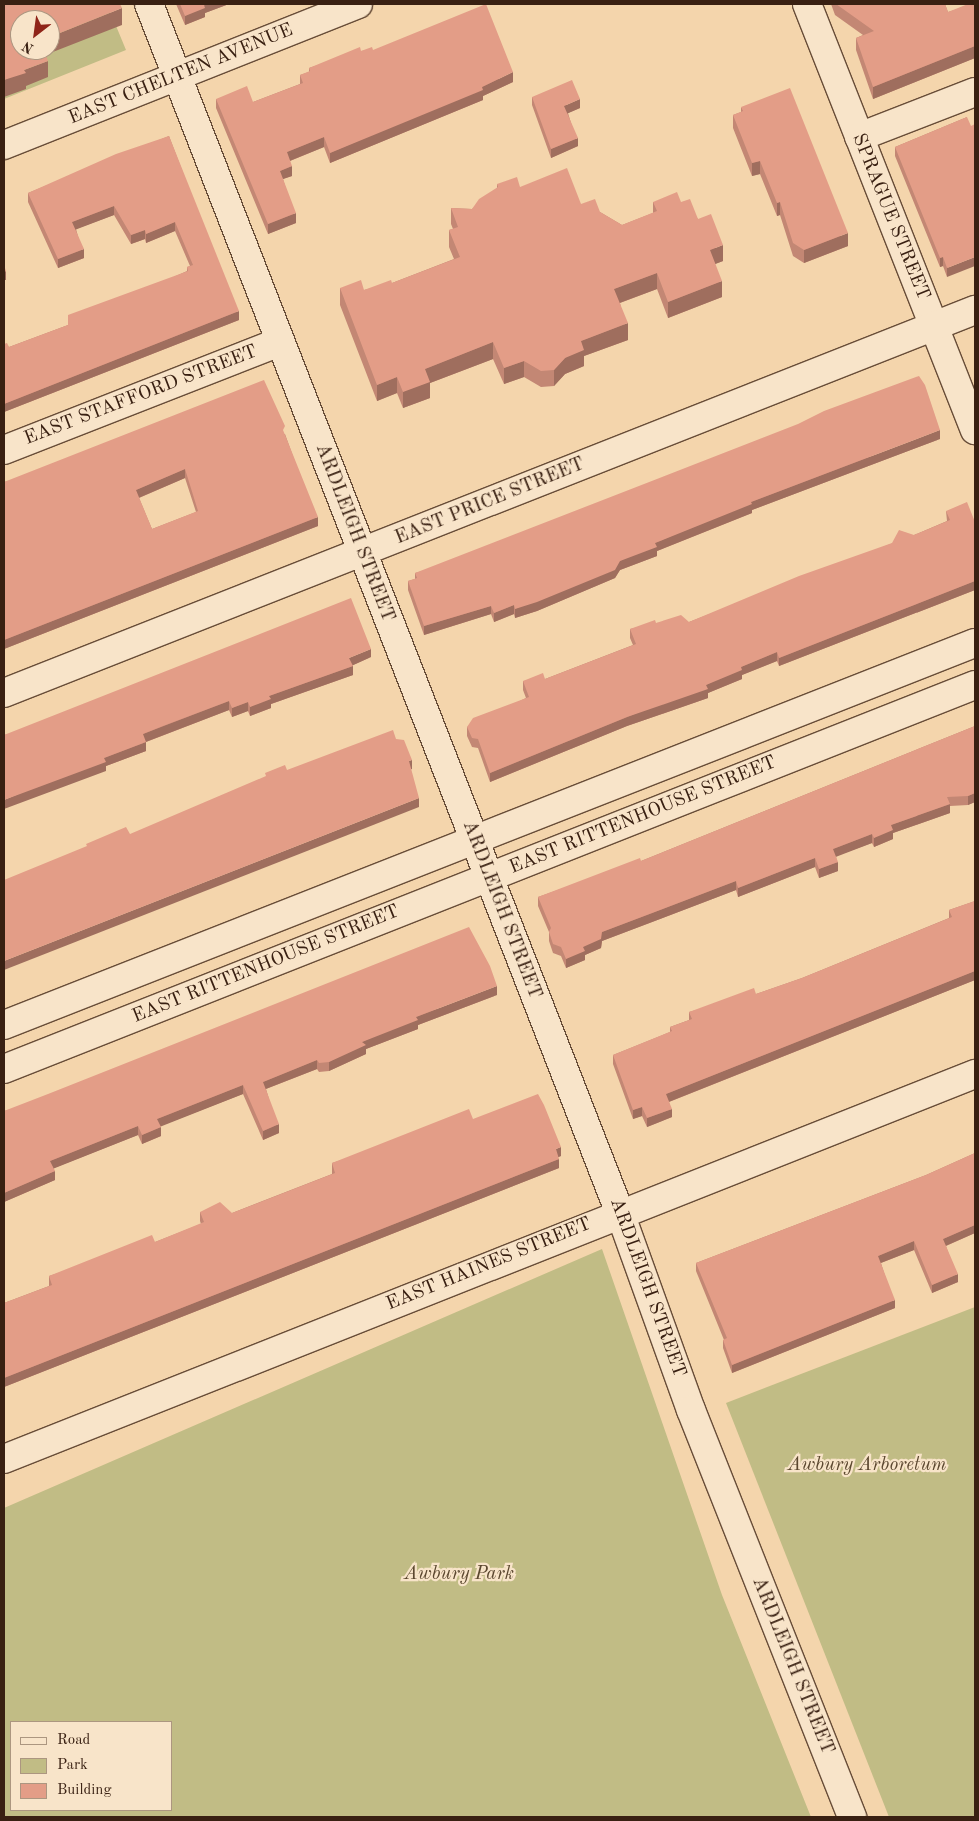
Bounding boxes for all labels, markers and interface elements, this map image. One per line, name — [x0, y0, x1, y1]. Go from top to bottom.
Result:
north arrow — [10, 10, 60, 60]
street label: EAST CHELTEN AVENUE — [65, 19, 297, 131]
text: N — [20, 38, 36, 56]
street label: SPRAGUE STREET — [846, 130, 934, 304]
street label: EAST STAFFORD STREET — [21, 341, 261, 451]
street label: ARDLEIGH STREET — [309, 441, 399, 625]
street label: EAST PRICE STREET — [392, 454, 588, 550]
street label: EAST RITTENHOUSE STREET — [506, 752, 780, 880]
street label: ARDLEIGH STREET — [456, 818, 546, 1002]
street label: EAST RITTENHOUSE STREET — [129, 901, 403, 1029]
street label: ARDLEIGH STREET — [604, 1195, 690, 1381]
street label: EAST HAINES STREET — [383, 1213, 595, 1317]
park label: Awbury Arboretum — [788, 1455, 946, 1477]
park label: Awbury Park — [404, 1564, 514, 1586]
street label: ARDLEIGH STREET — [746, 1574, 838, 1758]
legend — [10, 1721, 172, 1811]
text: Road — [57, 1733, 90, 1748]
text: Park — [57, 1758, 88, 1773]
text: Building — [57, 1783, 112, 1798]

